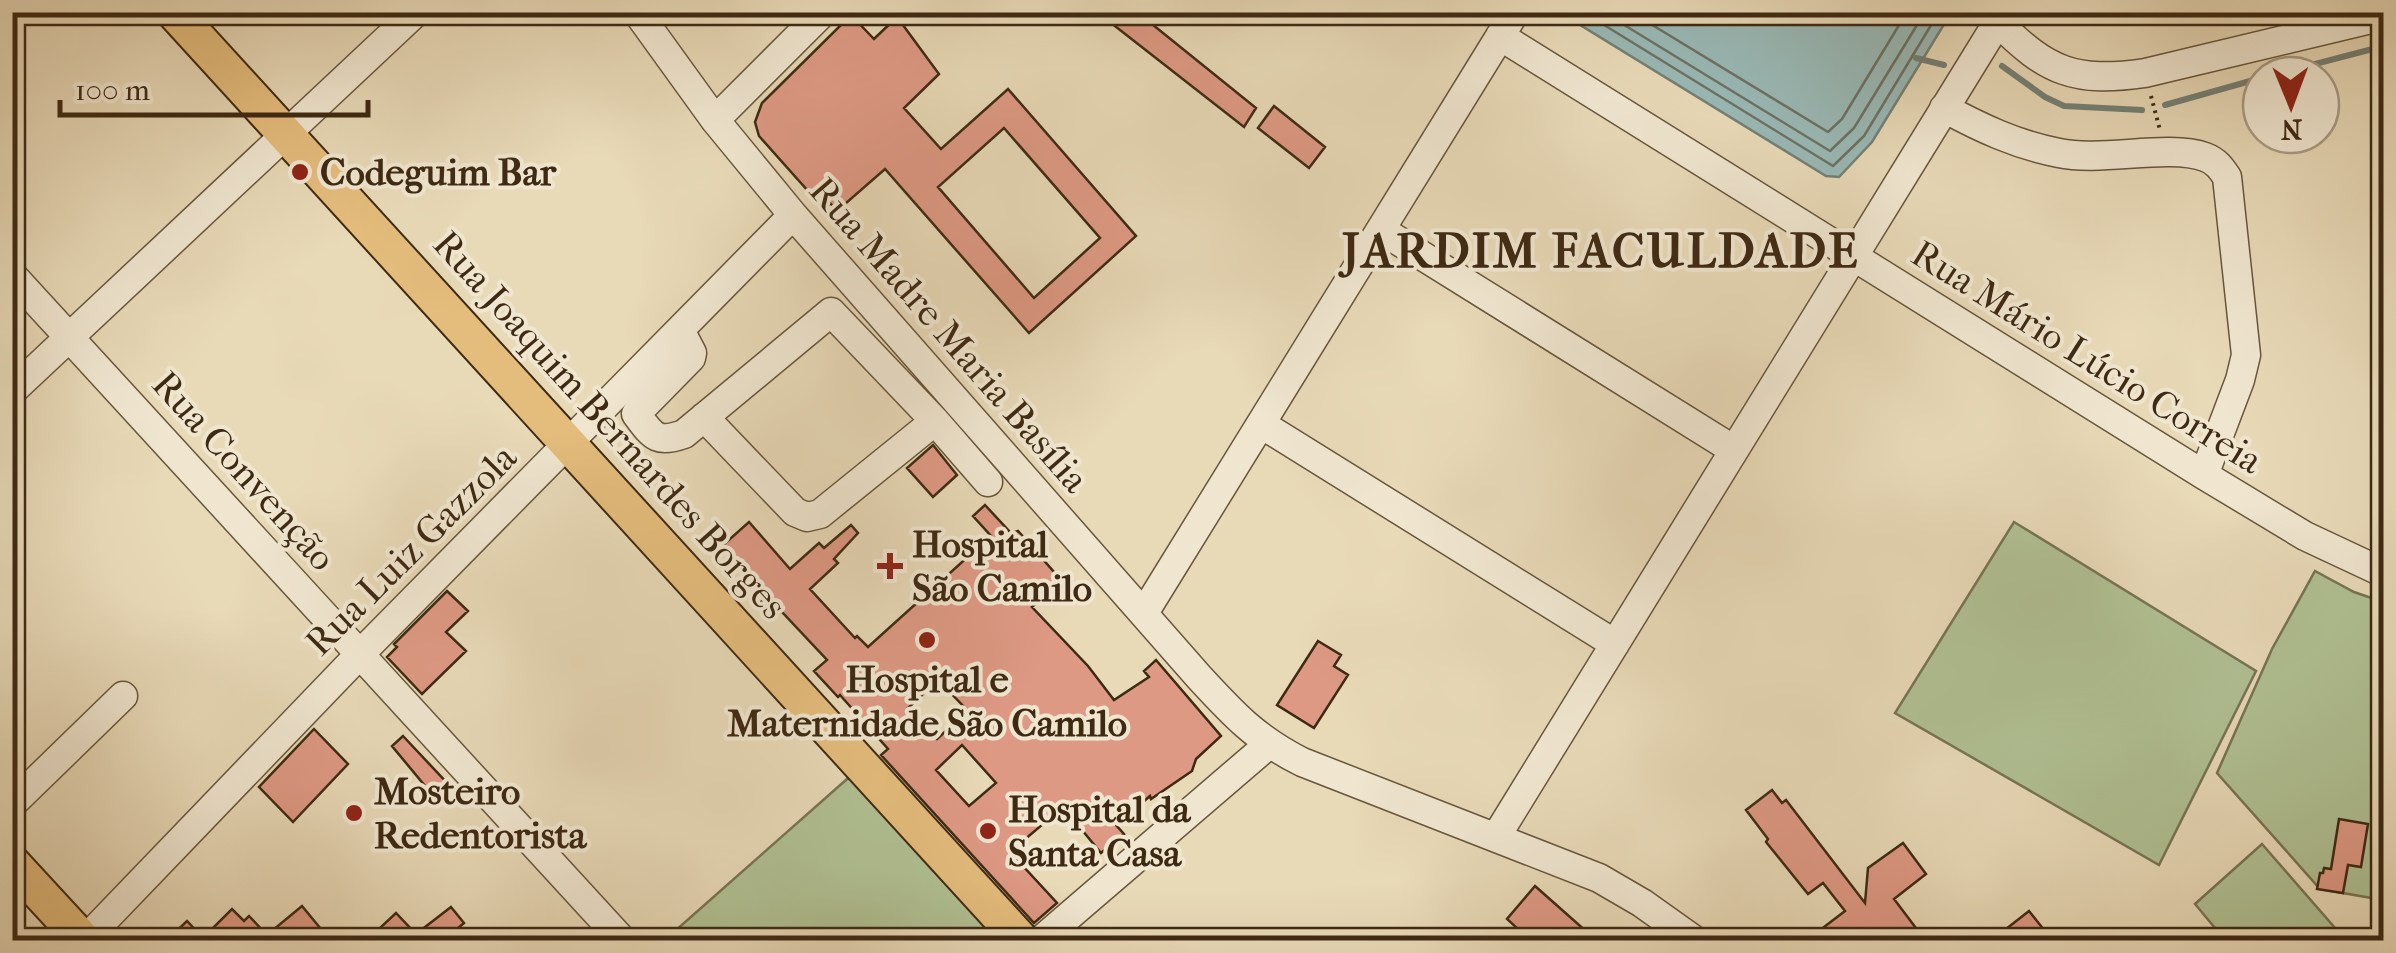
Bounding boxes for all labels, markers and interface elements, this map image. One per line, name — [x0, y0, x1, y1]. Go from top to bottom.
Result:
scale bar — [60, 55, 368, 117]
north arrow — [2241, 55, 2341, 155]
text: 100 m — [75, 73, 150, 108]
text: N — [2280, 113, 2302, 146]
place label: Codeguim Bar — [320, 150, 557, 195]
marker: Codeguim Bar — [289, 161, 311, 183]
street label: Rua Madre Maria Basília — [800, 168, 1098, 502]
street label: Rua Joaquim Bernardes Borges — [424, 222, 796, 628]
district label: JARDIM FACULDADE — [1338, 223, 1860, 279]
street label: Rua Mário Lúcio Correia — [1903, 231, 2271, 484]
street label: Rua Convenção — [143, 362, 345, 580]
street label: Rua Luiz Gazzola — [296, 435, 526, 665]
place label: Hospital São Camilo — [912, 522, 1092, 611]
marker: Hospital São Camilo — [877, 553, 903, 579]
marker: Hospital e Maternidade São Camilo — [916, 629, 938, 651]
place label: Hospital e Maternidade São Camilo — [727, 657, 1127, 746]
place label: Mosteiro Redentorista — [374, 769, 588, 858]
place label: Hospital da Santa Casa — [1008, 787, 1192, 876]
marker: Mosteiro Redentorista — [343, 802, 365, 824]
marker: Hospital da Santa Casa — [977, 820, 999, 842]

